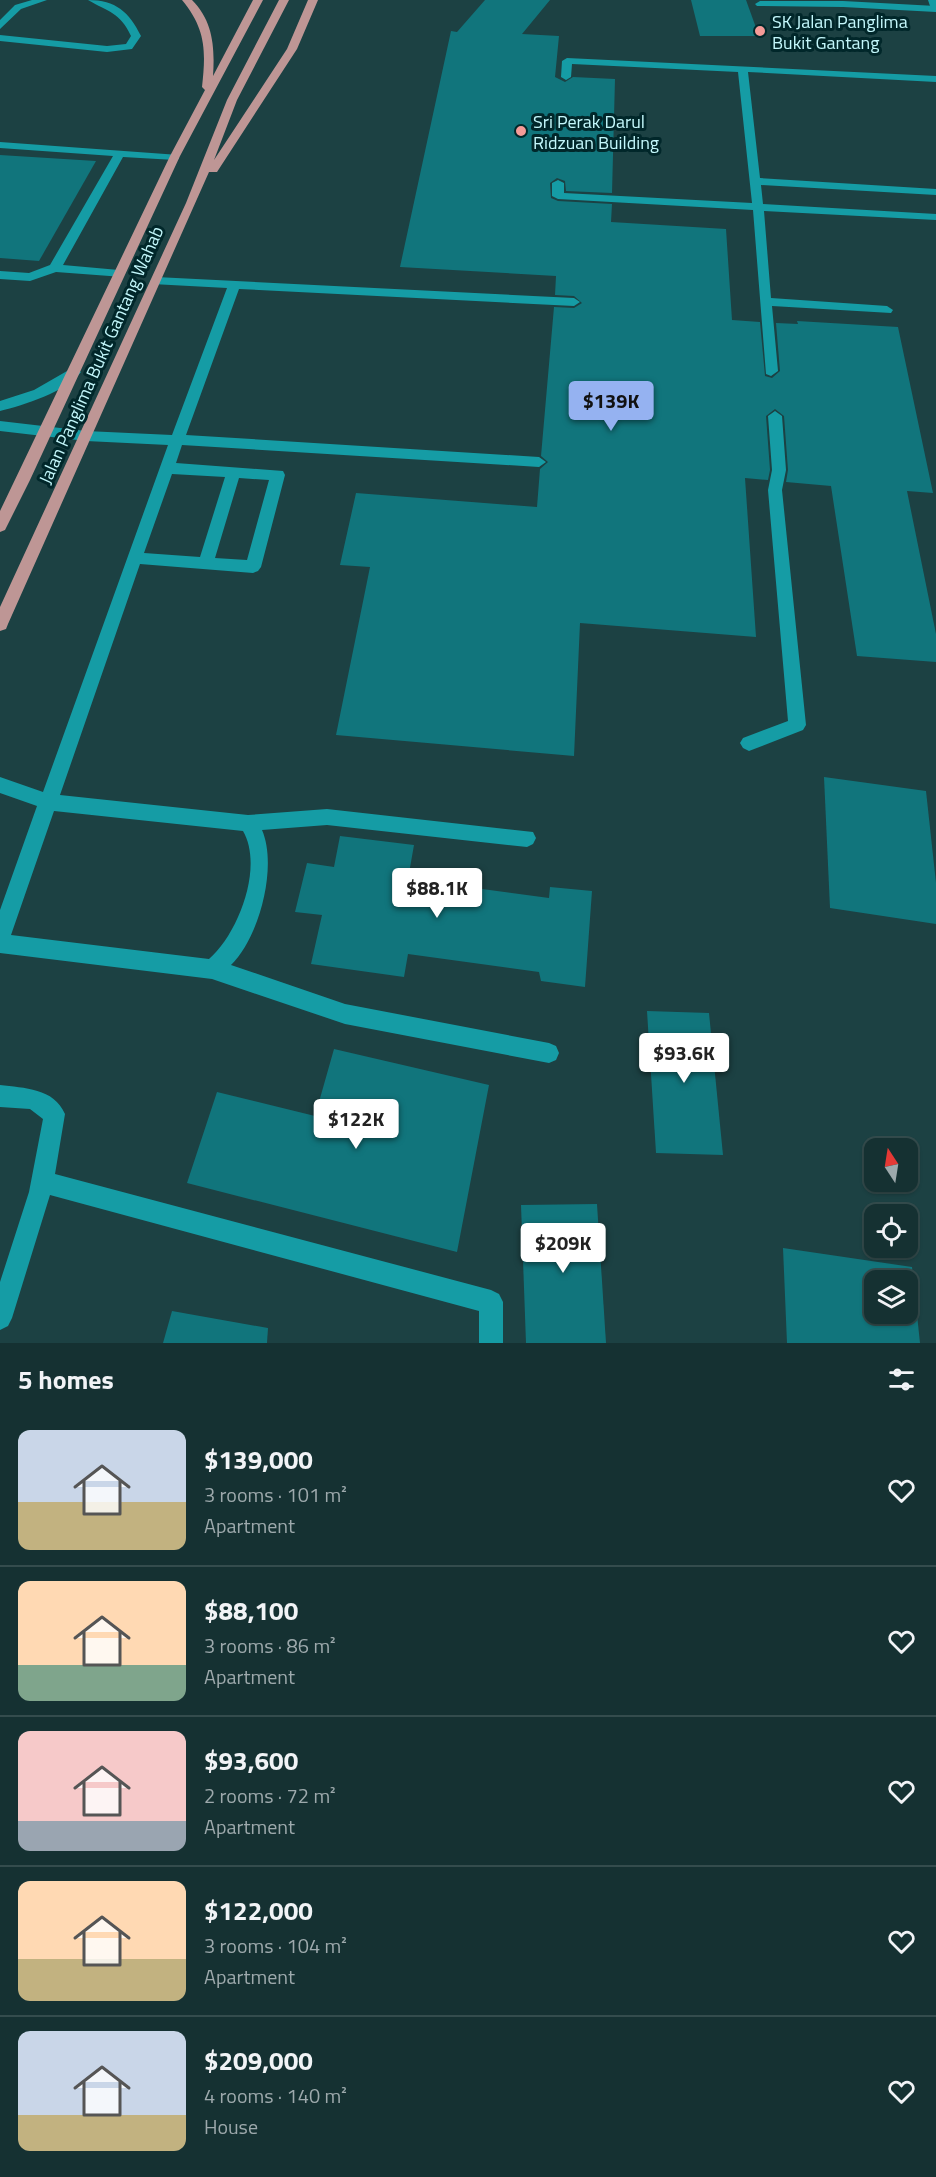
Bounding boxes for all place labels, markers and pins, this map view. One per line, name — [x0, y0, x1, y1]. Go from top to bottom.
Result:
place label: SK Jalan Panglima Bukit Gantang — [772, 8, 908, 56]
marker: SK Jalan Panglima Bukit Gantang — [753, 24, 767, 38]
place label: Sri Perak Darul Ridzuan Building — [533, 108, 659, 156]
marker: Sri Perak Darul Ridzuan Building — [514, 124, 528, 138]
pin: $139K — [569, 381, 653, 432]
pin: $88.1K — [388, 868, 486, 919]
pin: $93.6K — [635, 1033, 733, 1084]
pin: $122K — [314, 1099, 398, 1150]
pin: $209K — [521, 1223, 605, 1274]

